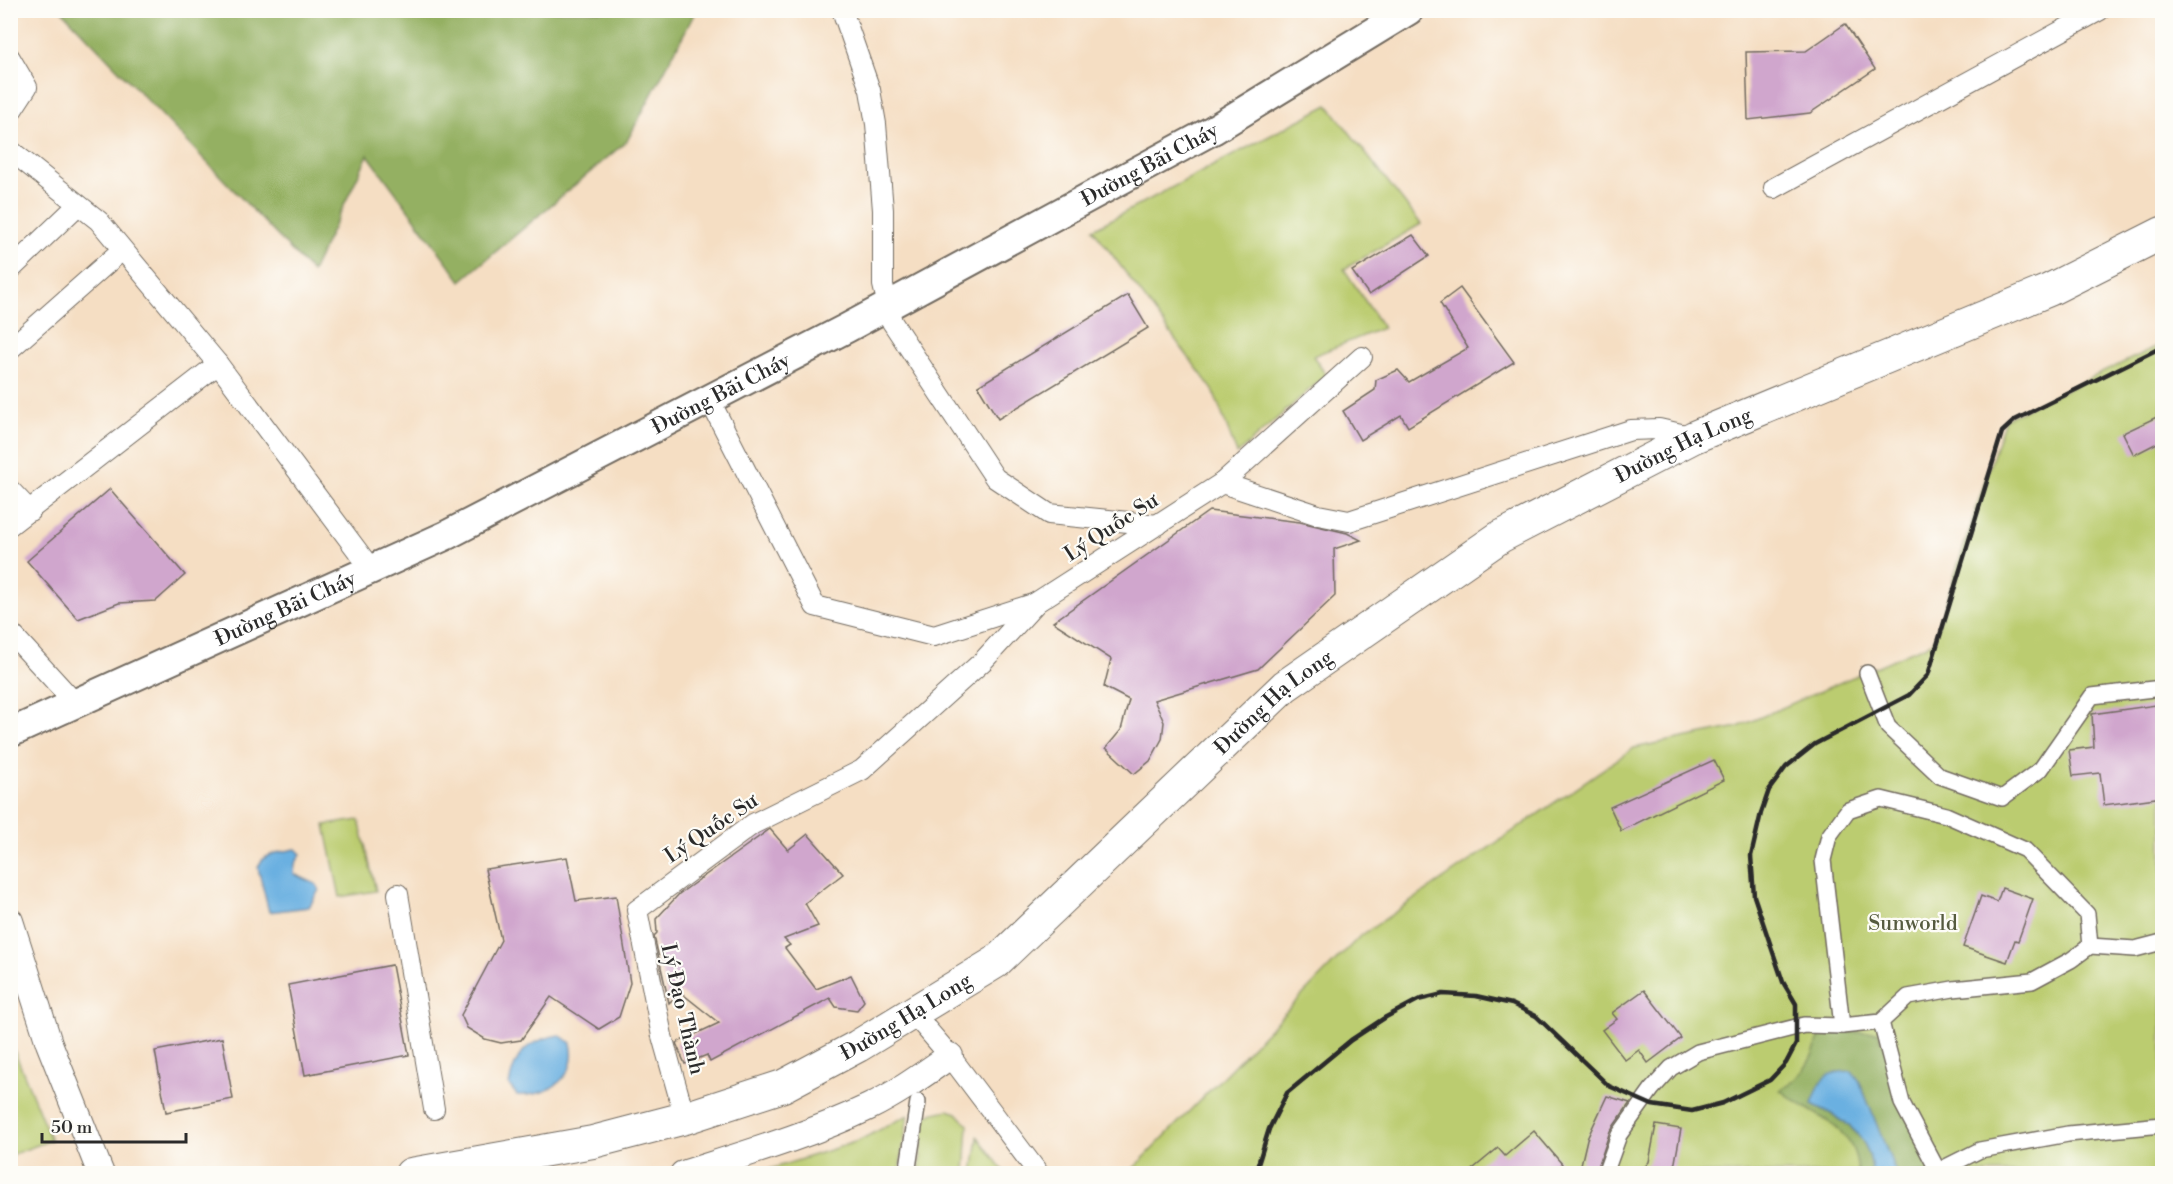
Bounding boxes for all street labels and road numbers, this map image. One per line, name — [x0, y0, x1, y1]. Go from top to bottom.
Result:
street label: Đường Bãi Cháy — [1077, 117, 1224, 213]
street label: Đường Bãi Cháy — [648, 347, 795, 441]
street label: Đường Hạ Long — [1611, 402, 1756, 489]
street label: Lý Quốc Sư — [1060, 487, 1164, 568]
street label: Đường Bãi Cháy — [211, 566, 361, 653]
street label: Đường Hạ Long — [1209, 645, 1338, 761]
street label: Lý Quốc Sư — [660, 788, 764, 870]
street label: Lý Đạo Thành — [654, 941, 710, 1078]
street label: Đường Hạ Long — [836, 968, 977, 1067]

